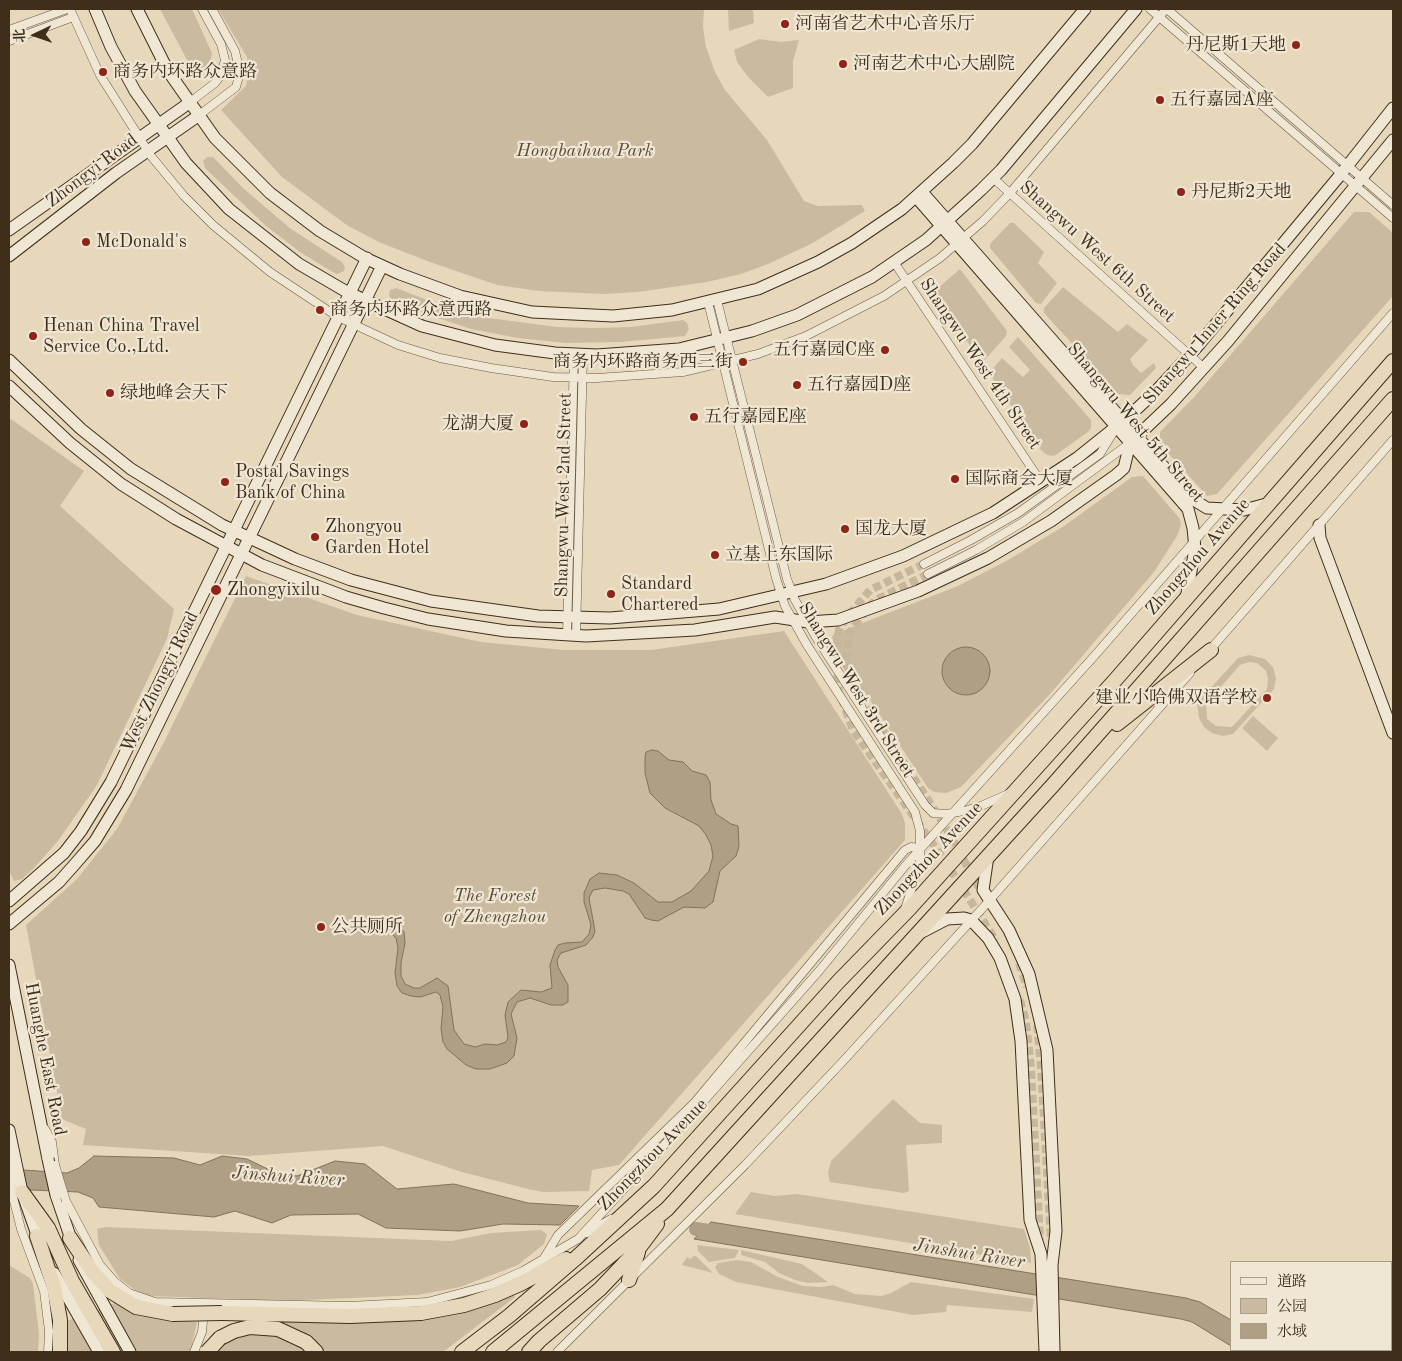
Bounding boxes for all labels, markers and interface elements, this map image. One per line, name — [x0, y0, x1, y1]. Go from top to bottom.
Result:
north arrow — [10, 10, 60, 60]
place label: 河南省艺术中心音乐厅 — [795, 13, 975, 35]
marker: 河南省艺术中心音乐厅 — [779, 18, 791, 30]
text: 北 — [13, 28, 27, 43]
place label: 丹尼斯1天地 — [1186, 34, 1286, 56]
marker: 丹尼斯1天地 — [1290, 39, 1302, 51]
place label: 河南艺术中心大剧院 — [853, 53, 1015, 75]
marker: 河南艺术中心大剧院 — [837, 58, 849, 70]
place label: 商务内环路众意路 — [113, 61, 257, 83]
marker: 商务内环路众意路 — [97, 66, 109, 78]
place label: 五行嘉园A座 — [1170, 89, 1274, 111]
marker: 五行嘉园A座 — [1154, 94, 1166, 106]
street label: Zhongyi Road — [42, 129, 142, 213]
park label: Hongbaihua Park — [516, 140, 654, 162]
street label: Shangwu West 6th Street — [1015, 176, 1179, 328]
place label: 丹尼斯2天地 — [1191, 181, 1291, 203]
marker: 丹尼斯2天地 — [1175, 186, 1187, 198]
place label: McDonald's — [96, 231, 187, 253]
marker: McDonald's — [80, 236, 92, 248]
street label: Shangwu Inner Ring Road — [1139, 239, 1291, 409]
street label: Shangwu West 4th Street — [915, 274, 1045, 454]
place label: 商务内环路众意西路 — [330, 299, 492, 321]
marker: 商务内环路众意西路 — [314, 304, 326, 316]
place label: Henan China Travel Service Co.,Ltd. — [43, 315, 200, 358]
marker: Henan China Travel Service Co.,Ltd. — [27, 330, 39, 342]
place label: 五行嘉园C座 — [773, 339, 875, 361]
street label: Shangwu West 5th Street — [1062, 339, 1208, 507]
marker: 五行嘉园C座 — [879, 344, 891, 356]
place label: 商务内环路商务西三街 — [553, 351, 733, 373]
marker: 商务内环路商务西三街 — [737, 356, 749, 368]
place label: 五行嘉园D座 — [807, 374, 911, 396]
marker: 五行嘉园D座 — [791, 379, 803, 391]
place label: 绿地峰会天下 — [120, 382, 228, 404]
marker: 绿地峰会天下 — [104, 387, 116, 399]
street label: Shangwu West 2nd Street — [551, 392, 577, 598]
place label: 五行嘉园E座 — [704, 406, 806, 428]
marker: 五行嘉园E座 — [688, 411, 700, 423]
place label: 龙湖大厦 — [442, 413, 514, 435]
marker: 龙湖大厦 — [518, 418, 530, 430]
place label: Postal Savings Bank of China — [235, 461, 349, 504]
place label: 国际商会大厦 — [965, 468, 1073, 490]
marker: 国际商会大厦 — [949, 473, 961, 485]
marker: Postal Savings Bank of China — [219, 476, 231, 488]
street label: Zhongzhou Avenue — [1141, 494, 1255, 620]
place label: Zhongyou Garden Hotel — [325, 516, 429, 558]
place label: 国龙大厦 — [855, 518, 927, 540]
marker: 国龙大厦 — [839, 523, 851, 535]
marker: Zhongyou Garden Hotel — [309, 531, 321, 543]
place label: 立基上东国际 — [725, 544, 833, 566]
marker: 立基上东国际 — [709, 549, 721, 561]
place label: Standard Chartered — [621, 573, 699, 616]
place label: Zhongyixilu — [227, 579, 320, 601]
marker: Zhongyixilu — [209, 583, 223, 597]
marker: Standard Chartered — [605, 588, 617, 600]
street label: Shangwu West 3rd Street — [793, 598, 919, 782]
street label: West Zhongyi Road — [116, 608, 204, 756]
place label: 建业小哈佛双语学校 — [1095, 687, 1257, 709]
marker: 建业小哈佛双语学校 — [1261, 692, 1273, 704]
street label: Zhongzhou Avenue — [871, 797, 987, 921]
park label: The Forest of Zhengzhou — [444, 885, 546, 928]
place label: 公共厕所 — [331, 916, 403, 938]
marker: 公共厕所 — [315, 921, 327, 933]
street label: Huanghe East Road — [20, 980, 70, 1138]
street label: Zhongzhou Avenue — [594, 1094, 712, 1216]
water label: Jinshui River — [231, 1162, 345, 1192]
water label: Jinshui River — [912, 1234, 1026, 1274]
legend — [1230, 1261, 1392, 1351]
text: 道路 — [1277, 1275, 1307, 1290]
text: 公园 — [1277, 1300, 1307, 1315]
text: 水域 — [1277, 1325, 1307, 1340]

